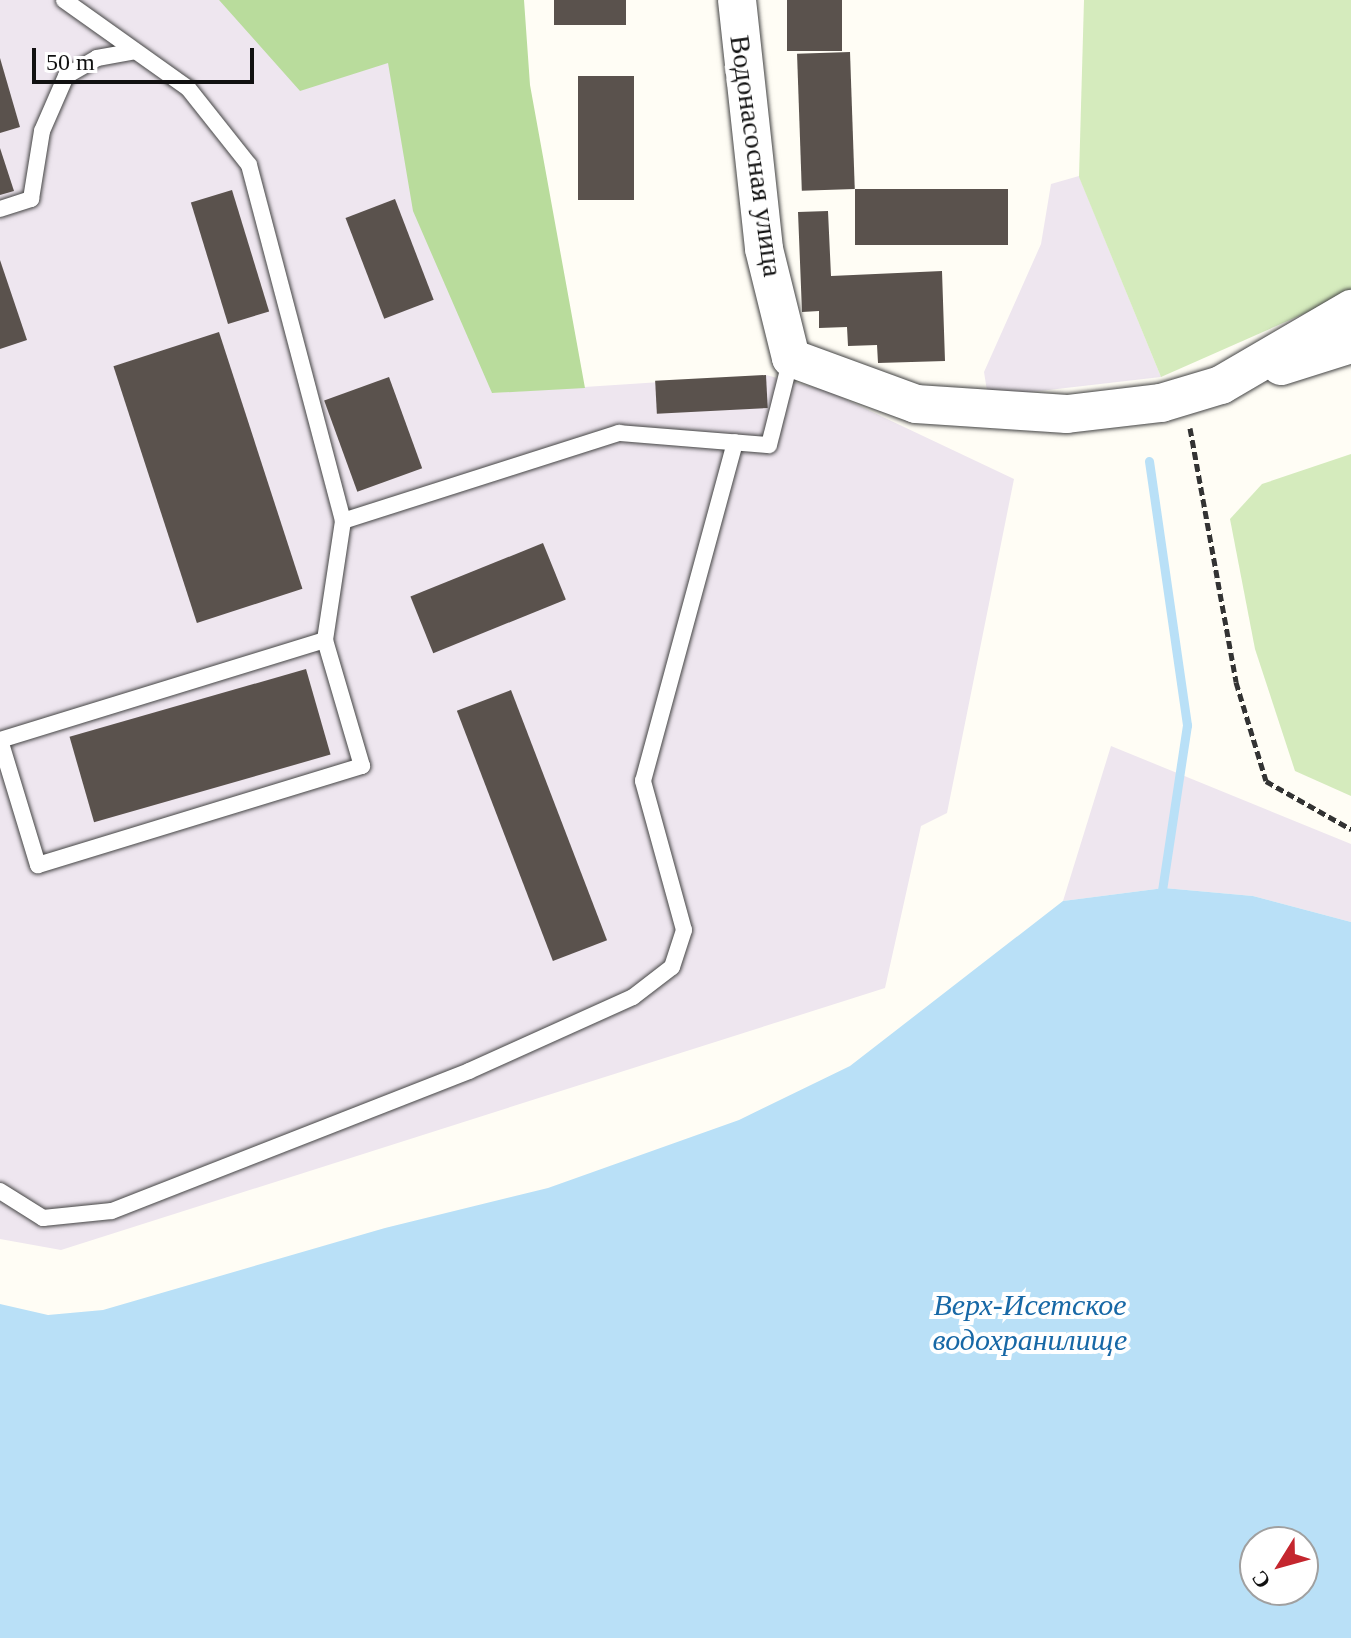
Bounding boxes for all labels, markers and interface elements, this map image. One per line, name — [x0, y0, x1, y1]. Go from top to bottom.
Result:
scale bar — [36, 32, 258, 82]
street label: Водонасосная улица — [722, 33, 790, 279]
text: 50 m — [46, 49, 95, 75]
water label: Верх-Исетское водохранилище — [933, 1287, 1127, 1358]
north arrow — [1239, 1526, 1319, 1606]
text: С — [1246, 1566, 1276, 1593]

